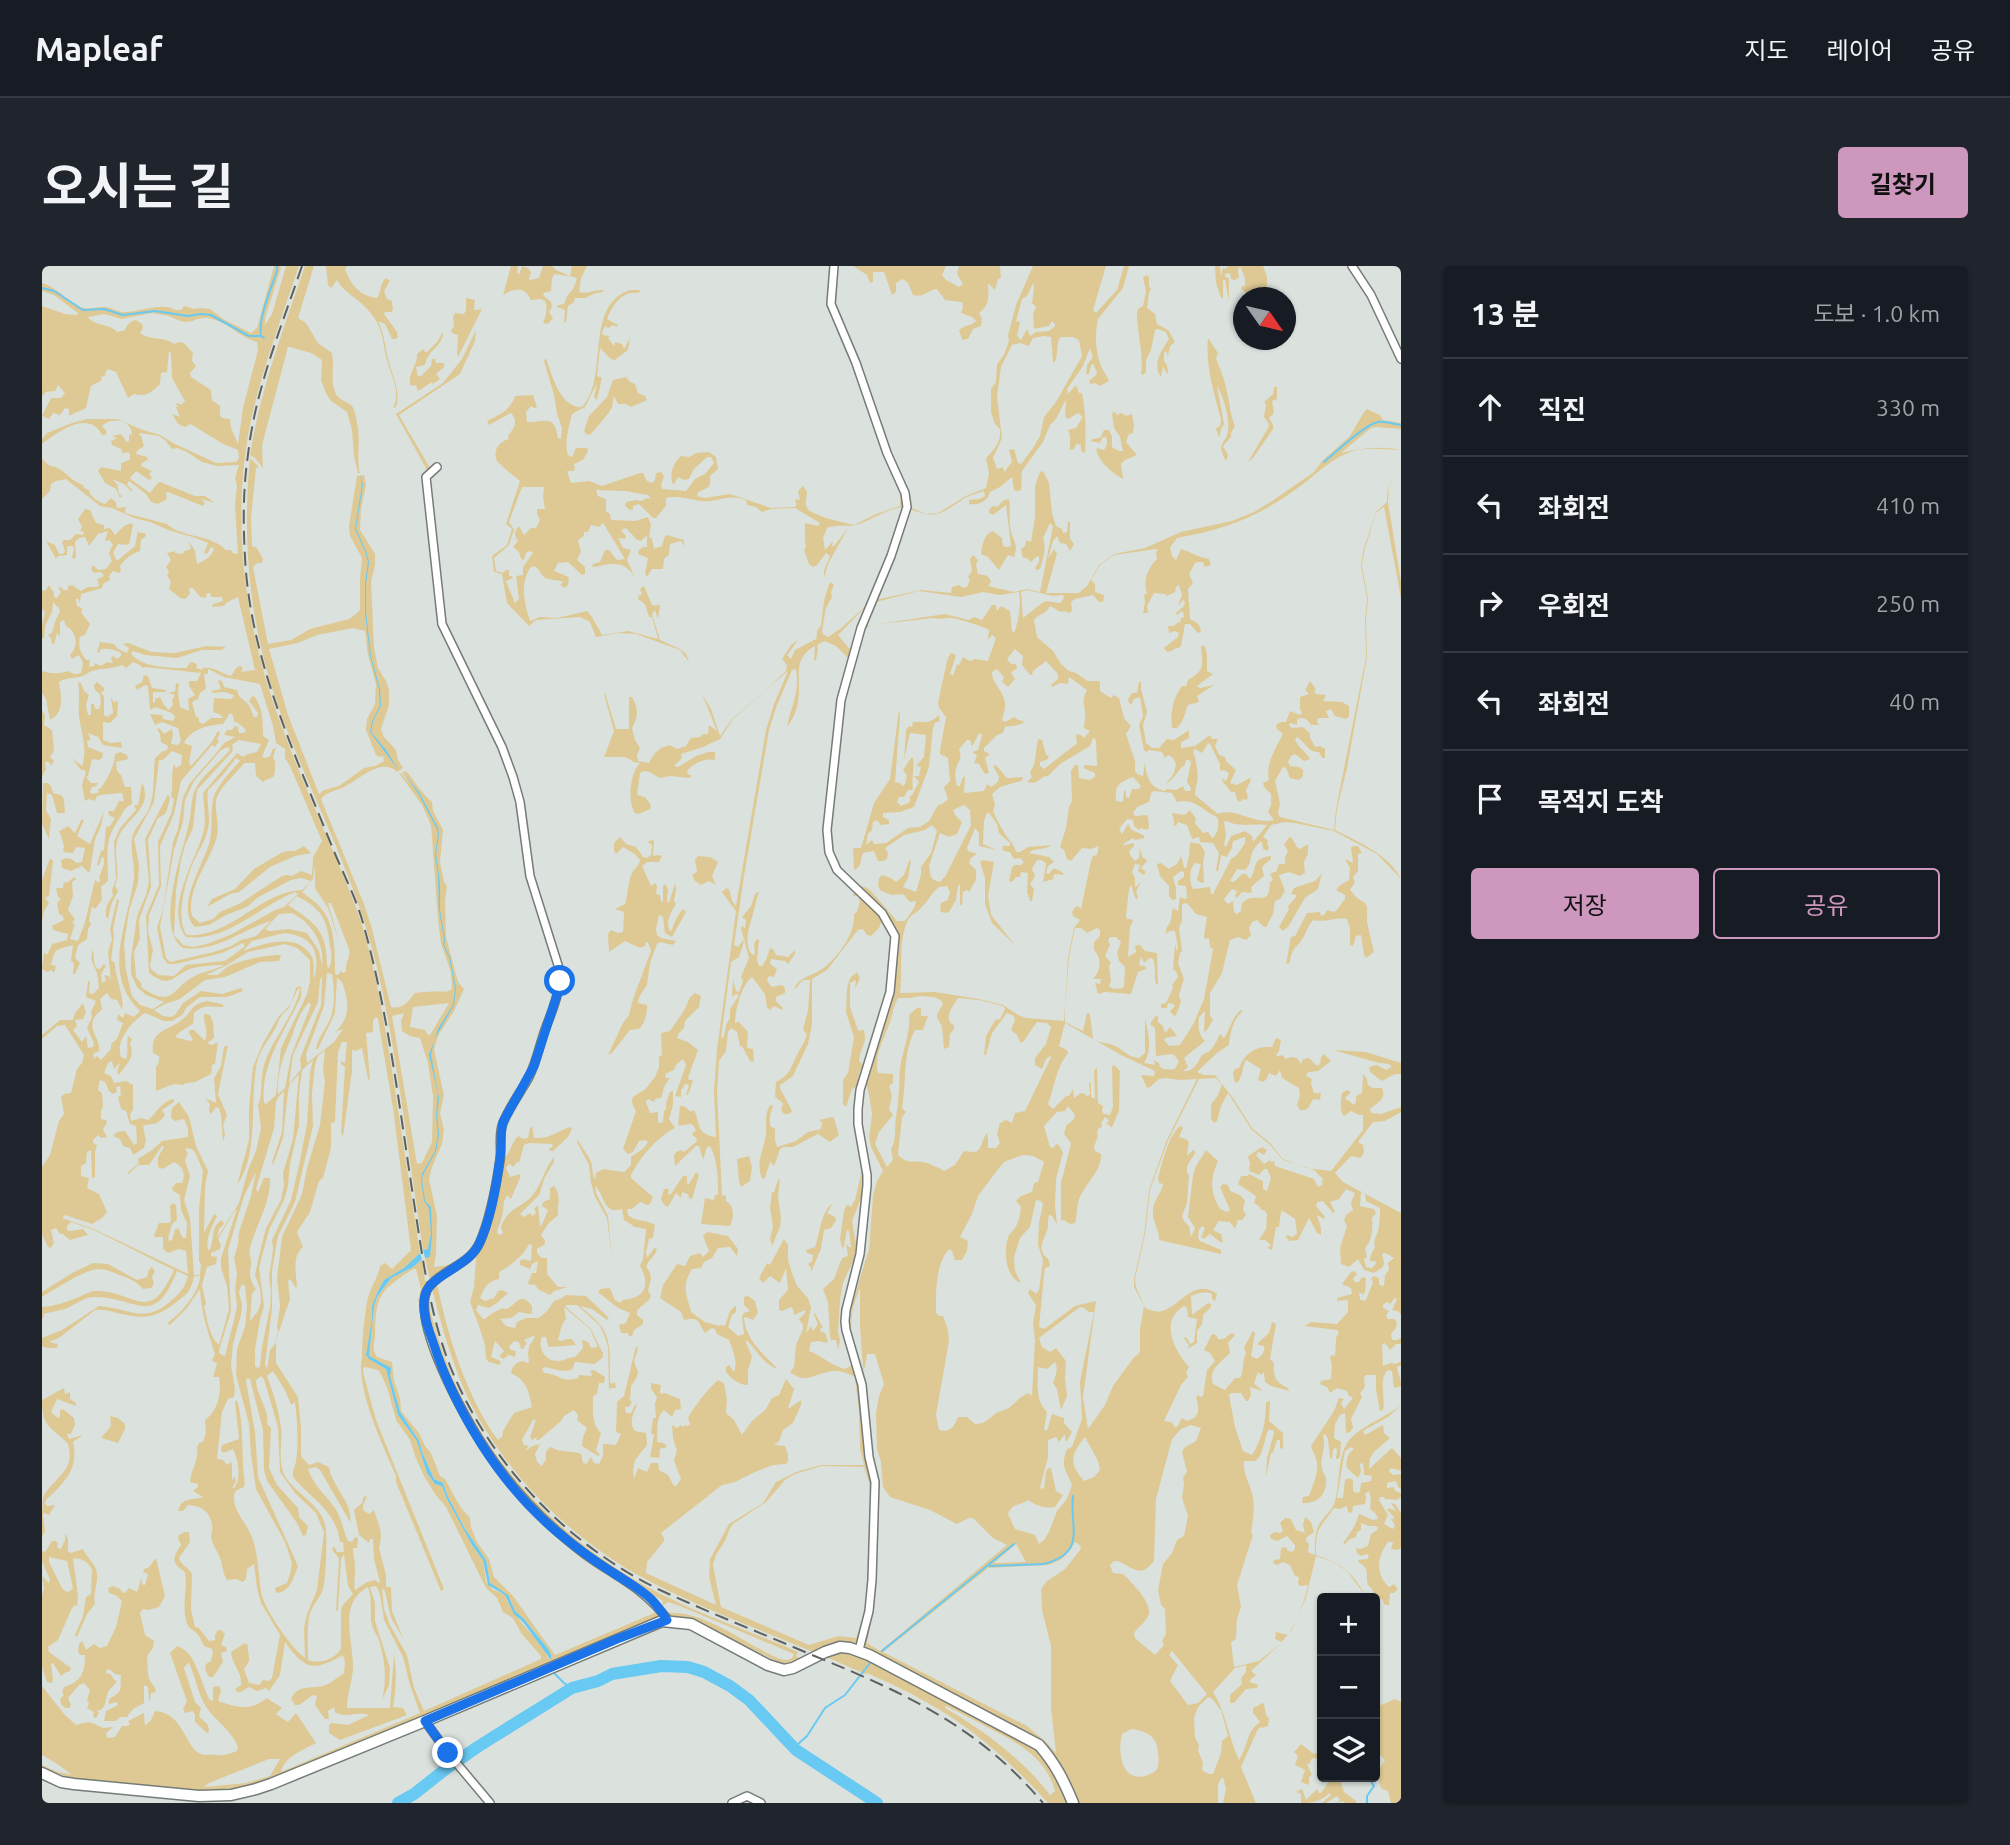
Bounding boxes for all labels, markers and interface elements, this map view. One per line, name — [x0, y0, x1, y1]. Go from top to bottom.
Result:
text: Mapleaf — [35, 30, 163, 67]
text: 지도 — [1744, 37, 1789, 64]
text: 레이어 — [1827, 37, 1893, 64]
text: 공유 — [1931, 37, 1975, 64]
button: 길찾기 — [1838, 147, 1968, 218]
text: 오시는 길 — [42, 158, 234, 213]
north arrow — [1233, 287, 1296, 350]
text: 13 분 — [1471, 297, 1540, 331]
text: 도보 · 1.0 km — [1813, 301, 1940, 326]
icon: ahead — [1471, 388, 1509, 426]
text: 직진 — [1538, 395, 1586, 424]
text: 330 m — [1876, 395, 1940, 420]
icon: left — [1471, 486, 1509, 524]
text: 좌회전 — [1538, 493, 1610, 522]
text: 410 m — [1876, 493, 1940, 518]
icon: right — [1471, 584, 1509, 622]
text: 우회전 — [1538, 591, 1610, 620]
text: 250 m — [1876, 591, 1940, 616]
icon: left — [1471, 682, 1509, 720]
text: 좌회전 — [1538, 689, 1610, 718]
text: 40 m — [1889, 689, 1940, 714]
icon: arrive — [1471, 780, 1509, 818]
text: 목적지 도착 — [1538, 787, 1664, 816]
button: 저장 — [1471, 868, 1699, 939]
button: 공유 — [1713, 868, 1940, 939]
route start — [544, 965, 575, 996]
map controls — [1317, 1593, 1380, 1782]
button: + — [1317, 1593, 1380, 1656]
button: − — [1317, 1656, 1380, 1719]
button: layers — [1317, 1719, 1380, 1782]
route end — [432, 1737, 463, 1768]

